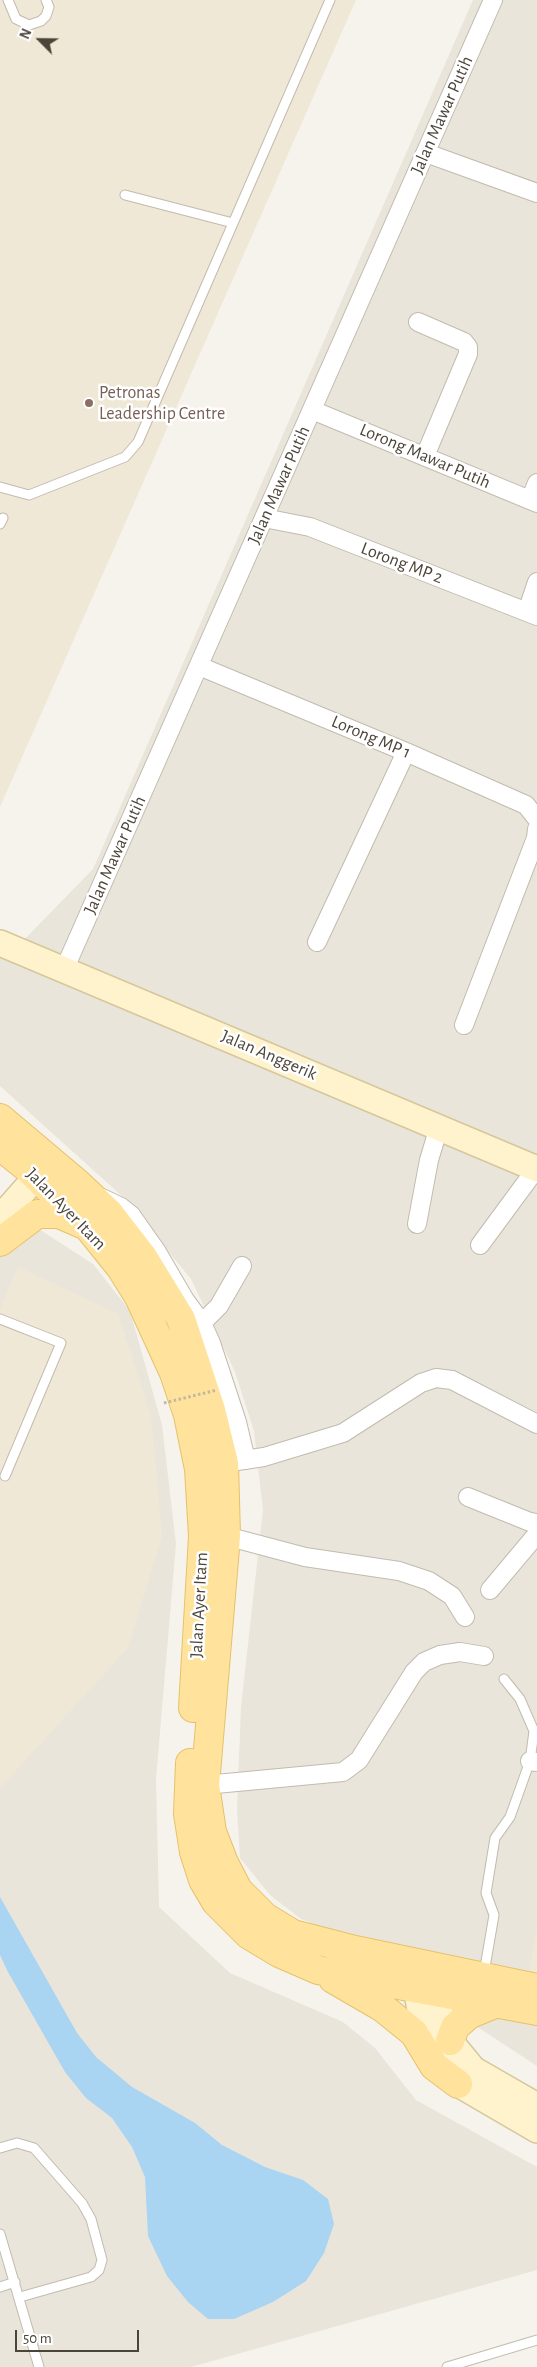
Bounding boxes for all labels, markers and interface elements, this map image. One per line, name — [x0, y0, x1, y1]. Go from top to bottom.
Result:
north arrow — [15, 15, 65, 65]
text: N — [18, 27, 35, 41]
street label: Jalan Mawar Putih — [406, 53, 478, 177]
place label: Petronas Leadership Centre — [99, 382, 225, 424]
marker: Petronas Leadership Centre — [83, 397, 95, 409]
street label: Lorong Mawar Putih — [356, 419, 494, 493]
street label: Jalan Mawar Putih — [243, 423, 315, 547]
street label: Lorong MP 2 — [358, 537, 446, 589]
street label: Lorong MP 1 — [328, 711, 414, 763]
street label: Jalan Mawar Putih — [79, 793, 151, 917]
street label: Jalan Anggerik — [218, 1025, 320, 1085]
street label: Jalan Ayer Itam — [21, 1163, 111, 1255]
street label: Jalan Ayer Itam — [185, 1552, 213, 1658]
scale bar — [18, 2320, 141, 2352]
text: 50 m — [23, 2331, 52, 2346]

